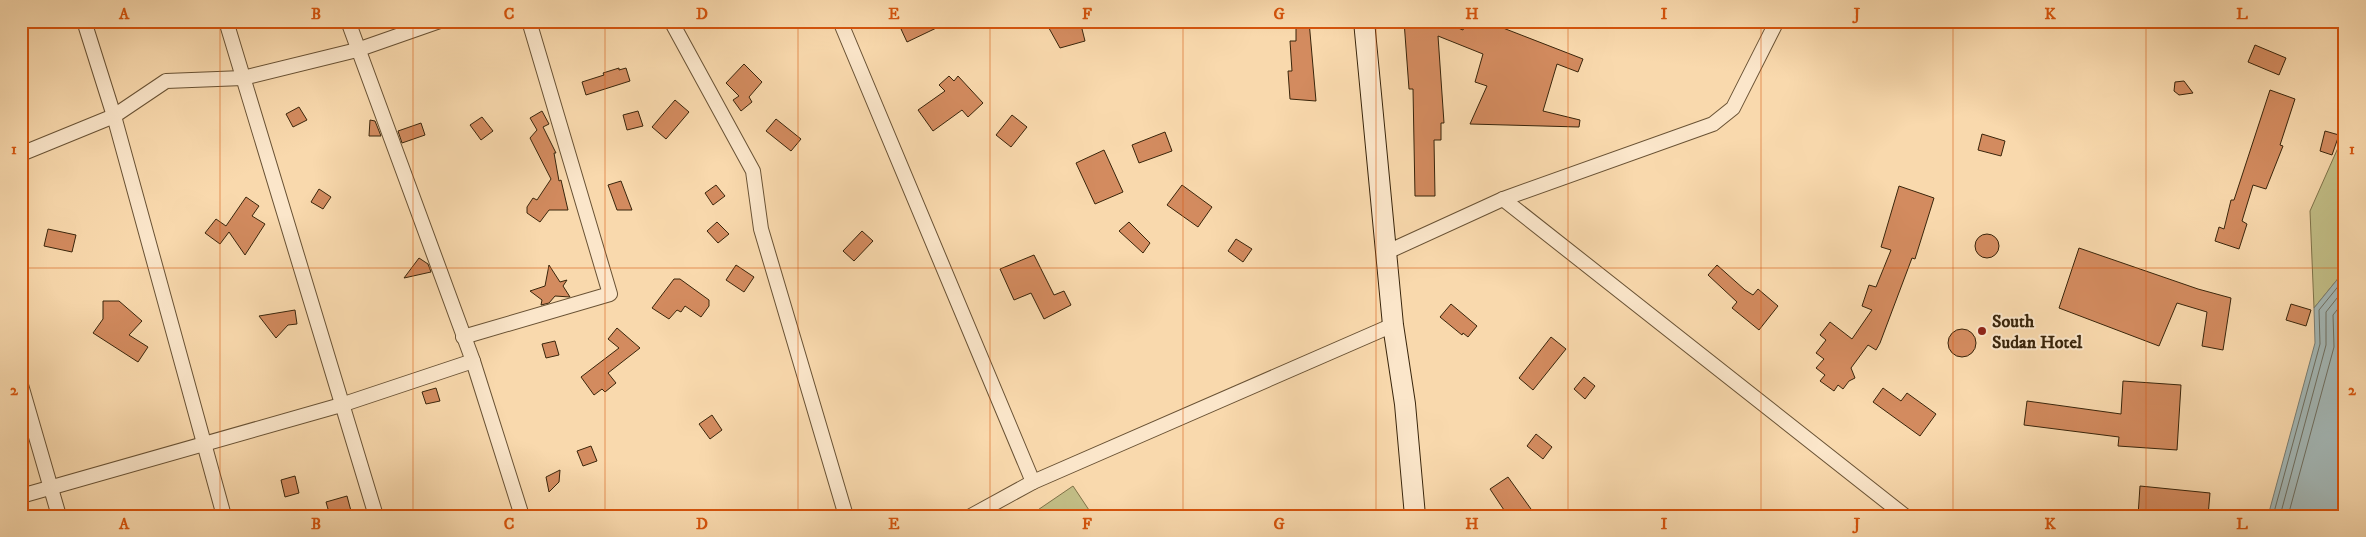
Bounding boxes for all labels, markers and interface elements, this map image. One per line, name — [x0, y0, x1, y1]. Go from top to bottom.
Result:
text: A — [118, 4, 130, 24]
text: B — [311, 4, 321, 24]
text: C — [504, 4, 514, 24]
text: D — [696, 4, 708, 24]
text: E — [888, 4, 900, 24]
text: F — [1082, 4, 1092, 24]
text: G — [1273, 4, 1285, 24]
text: H — [1465, 4, 1479, 24]
text: I — [1661, 4, 1668, 24]
text: J — [1852, 4, 1861, 24]
text: K — [2044, 4, 2056, 24]
text: L — [2236, 4, 2248, 24]
text: 1 — [11, 139, 17, 159]
text: 1 — [2349, 139, 2355, 159]
place label: South Sudan Hotel — [1992, 311, 2083, 354]
marker: South Sudan Hotel — [1976, 325, 1988, 337]
text: 2 — [10, 380, 19, 400]
text: 2 — [2348, 380, 2357, 400]
text: A — [118, 514, 130, 534]
text: B — [311, 514, 321, 534]
text: C — [504, 514, 514, 534]
text: D — [696, 514, 708, 534]
text: E — [888, 514, 900, 534]
text: F — [1082, 514, 1092, 534]
text: G — [1273, 514, 1285, 534]
text: H — [1465, 514, 1479, 534]
text: I — [1661, 514, 1668, 534]
text: J — [1852, 514, 1861, 534]
text: K — [2044, 514, 2056, 534]
text: L — [2236, 514, 2248, 534]

